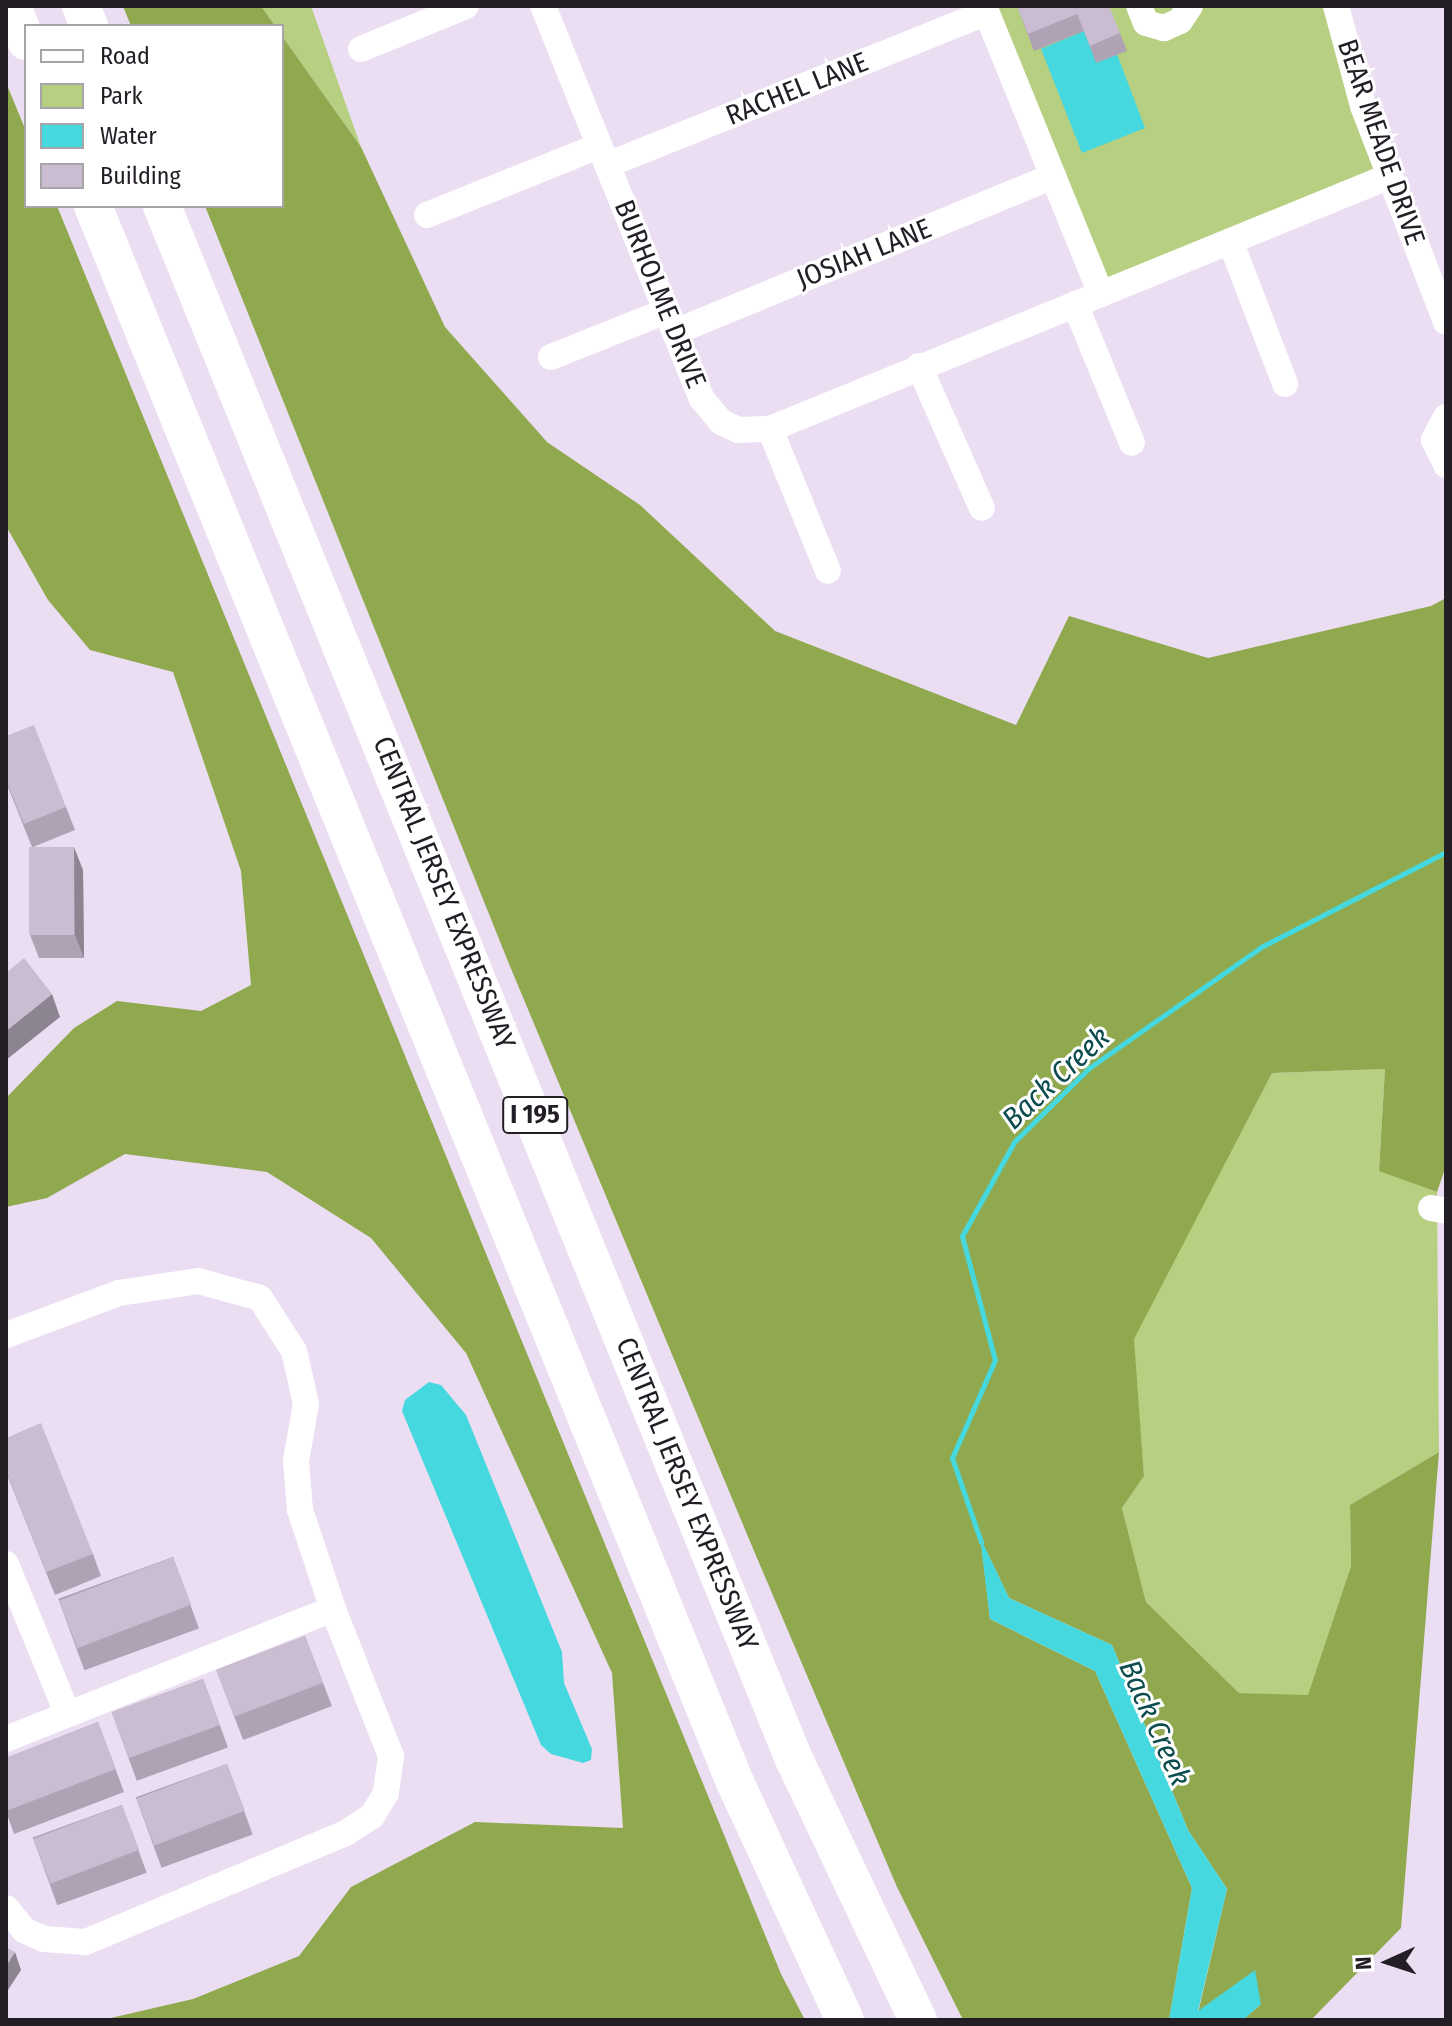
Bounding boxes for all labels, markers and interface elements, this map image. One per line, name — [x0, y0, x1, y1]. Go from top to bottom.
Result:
legend — [24, 24, 284, 208]
street label: BEAR MEADE DRIVE — [1330, 35, 1432, 249]
text: Road — [100, 42, 150, 70]
street label: RACHEL LANE — [721, 45, 873, 133]
text: Park — [100, 82, 143, 110]
text: Water — [100, 122, 157, 150]
text: Building — [100, 162, 181, 190]
street label: BURHOLME DRIVE — [607, 195, 713, 393]
street label: JOSIAH LANE — [792, 212, 936, 296]
street label: CENTRAL JERSEY EXPRESSWAY — [366, 732, 522, 1054]
water label: Back Creek — [995, 1019, 1117, 1137]
road number: I 195 — [501, 1093, 569, 1137]
street label: CENTRAL JERSEY EXPRESSWAY — [609, 1333, 765, 1655]
water label: Back Creek — [1111, 1654, 1199, 1792]
north arrow — [1348, 1922, 1428, 2002]
text: N — [1350, 1956, 1377, 1971]

